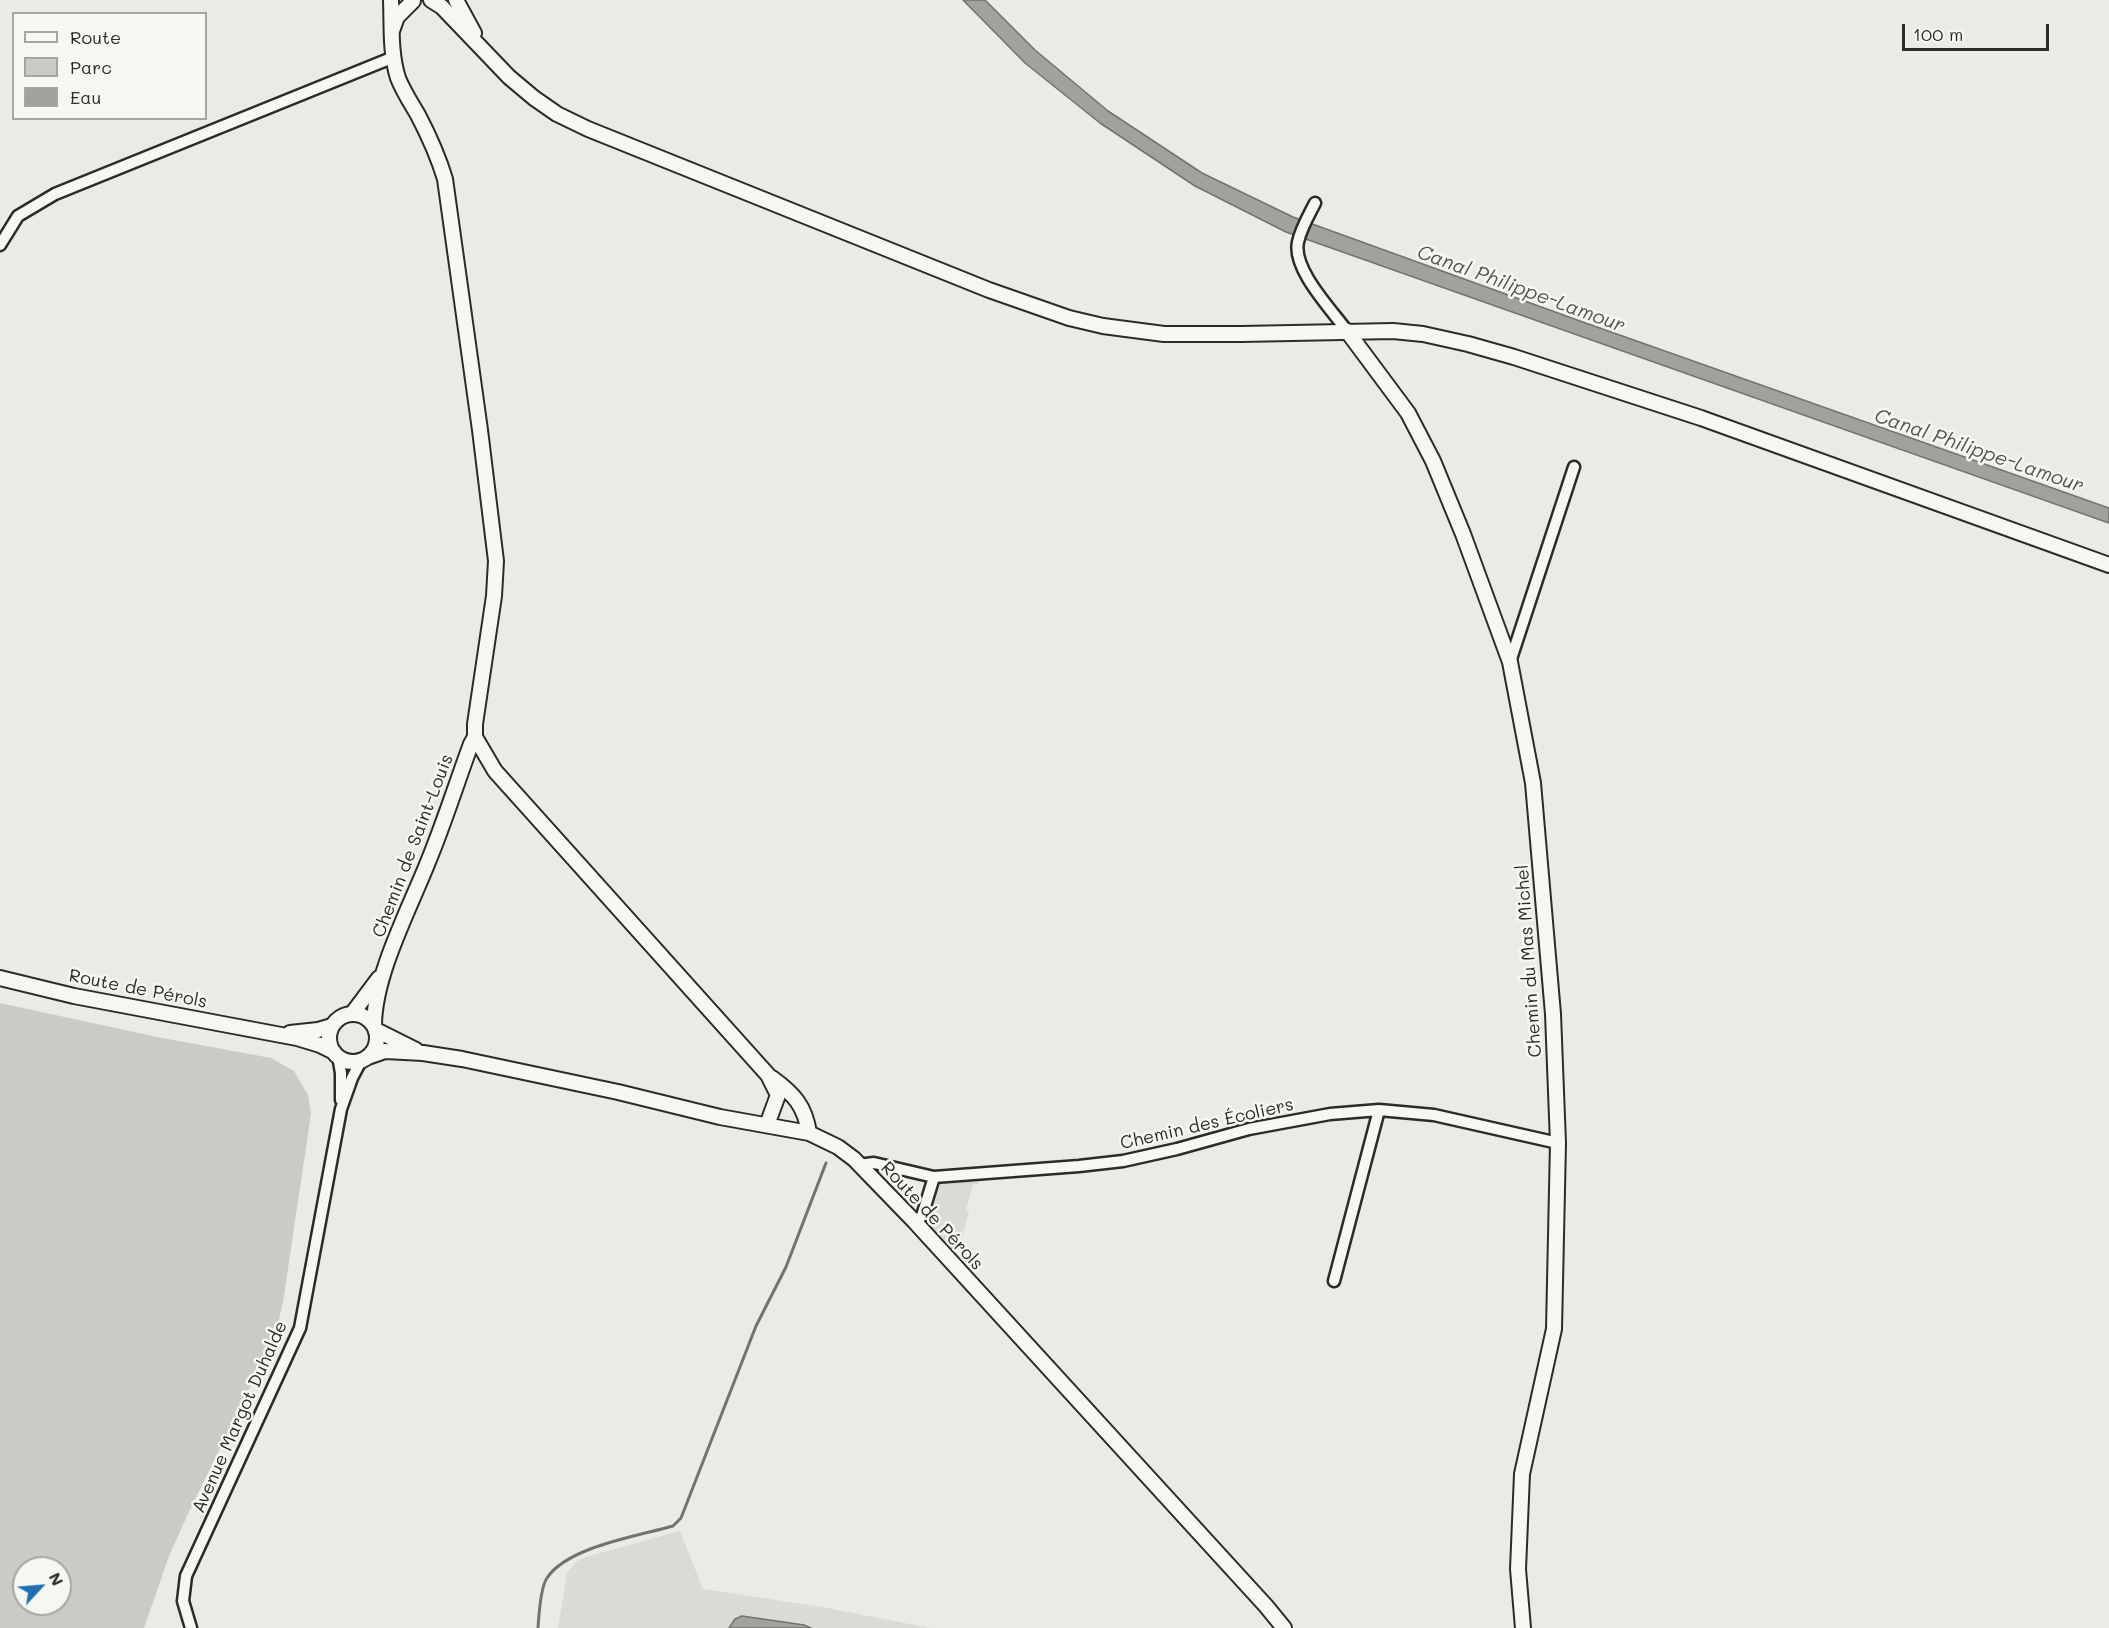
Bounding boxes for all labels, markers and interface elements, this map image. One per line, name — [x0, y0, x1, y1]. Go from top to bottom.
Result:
legend — [12, 12, 207, 120]
scale bar — [1905, 12, 2052, 50]
text: 100 m — [1913, 22, 1963, 46]
text: Route — [70, 25, 121, 49]
text: Parc — [70, 55, 112, 79]
text: Eau — [70, 85, 101, 109]
water label: Canal Philippe-Lamour — [1414, 240, 1628, 338]
water label: Canal Philippe-Lamour — [1871, 404, 2087, 498]
street label: Chemin de Saint-Louis — [368, 751, 458, 941]
street label: Chemin du Mas Michel — [1511, 864, 1547, 1058]
street label: Route de Pérols — [67, 965, 209, 1013]
street label: Chemin des Écoliers — [1118, 1094, 1296, 1154]
street label: Route de Pérols — [876, 1157, 988, 1275]
street label: Avenue Margot Duhalde — [188, 1318, 292, 1516]
north arrow — [12, 1556, 72, 1616]
text: N — [45, 1569, 69, 1589]

